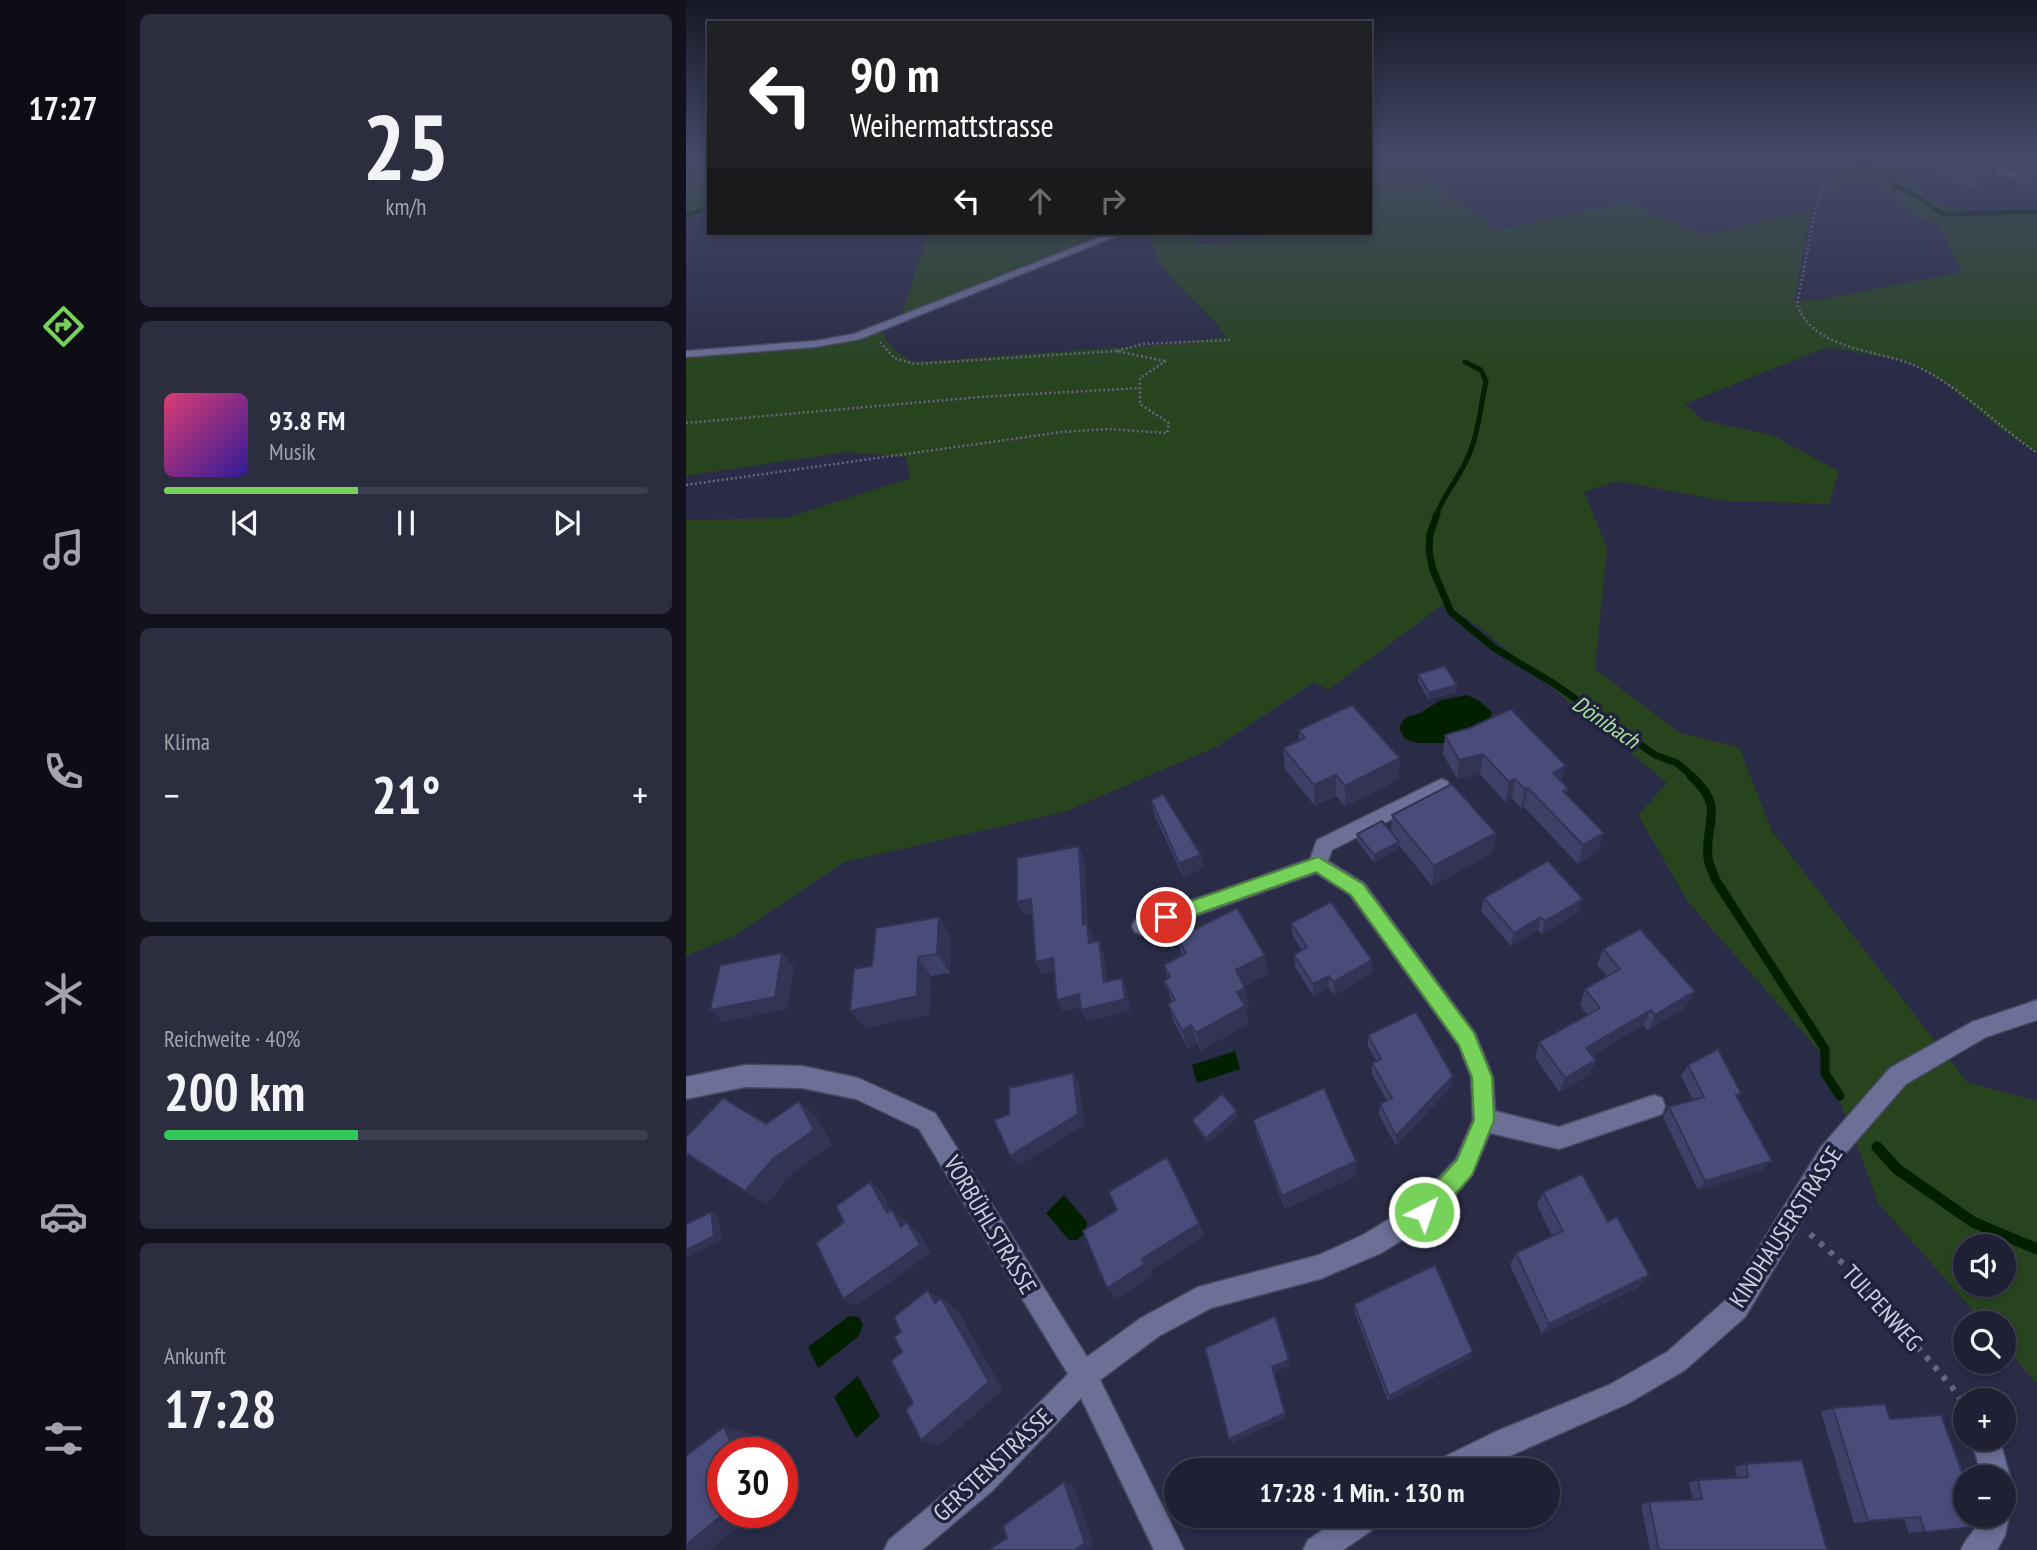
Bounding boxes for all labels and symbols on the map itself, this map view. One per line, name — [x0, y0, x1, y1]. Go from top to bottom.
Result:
water label: Dönibach — [1567, 689, 1647, 756]
pin — [1136, 887, 1196, 947]
street label: KINDHAUSERSTRASSE — [1722, 1140, 1849, 1313]
street label: VORBÜHLSTRASSE — [936, 1149, 1044, 1300]
position arrow — [1387, 1175, 1461, 1249]
street label: TULPENWEG — [1836, 1258, 1929, 1357]
street label: GERSTENSTRASSE — [927, 1401, 1059, 1528]
speed limit sign: 30 — [707, 1437, 798, 1528]

